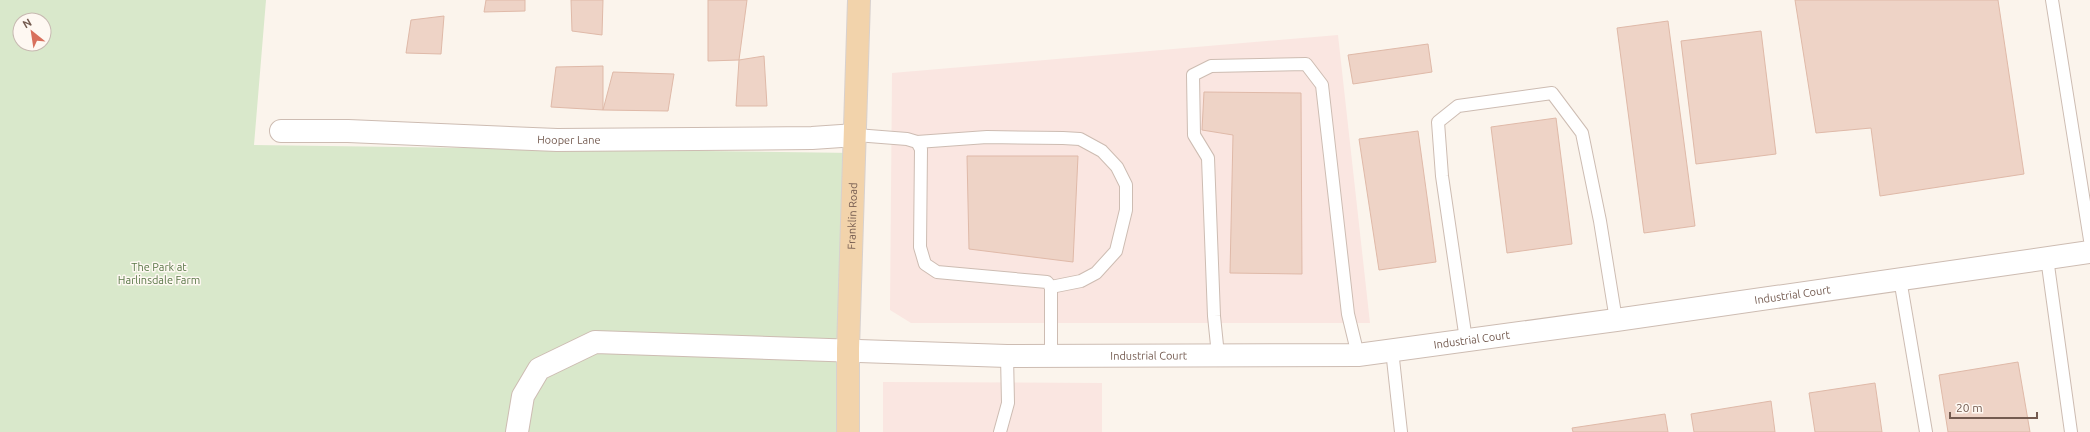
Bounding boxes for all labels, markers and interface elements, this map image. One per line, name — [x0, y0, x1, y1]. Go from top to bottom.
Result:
north arrow — [12, 12, 52, 52]
text: N — [20, 16, 34, 31]
street label: Hooper Lane — [537, 133, 601, 146]
street label: Franklin Road — [845, 182, 859, 250]
park label: The Park at Harlinsdale Farm — [118, 261, 200, 286]
street label: Industrial Court — [1754, 283, 1832, 306]
street label: Industrial Court — [1433, 328, 1511, 351]
street label: Industrial Court — [1110, 349, 1188, 362]
scale bar — [1950, 394, 2037, 420]
text: 20 m — [1956, 401, 1983, 414]

